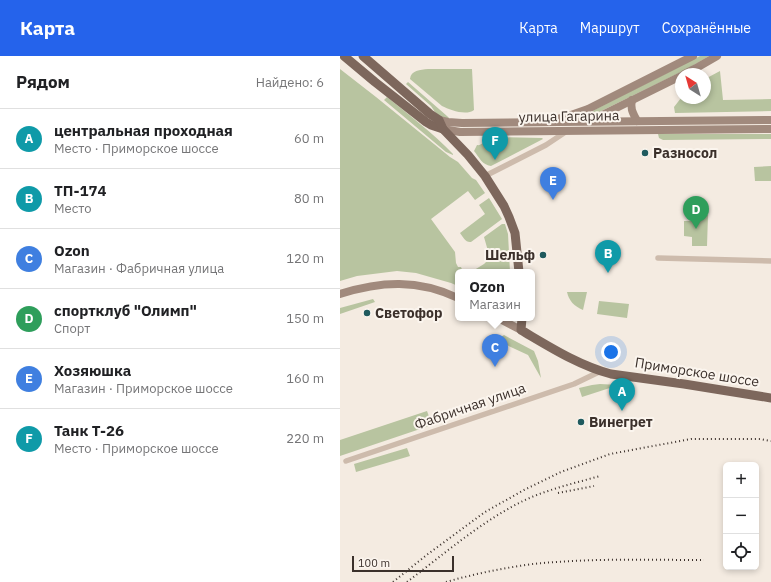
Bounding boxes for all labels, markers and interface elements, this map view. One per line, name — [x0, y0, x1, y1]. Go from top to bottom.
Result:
text: Карта — [20, 16, 75, 40]
text: Карта — [519, 19, 558, 37]
text: Маршрут — [580, 19, 640, 37]
text: Сохранённые — [662, 19, 751, 37]
north arrow — [675, 68, 711, 104]
text: Рядом — [16, 71, 70, 93]
text: Найдено: 6 — [256, 74, 324, 91]
street label: улица Гагарина — [518, 106, 620, 126]
text: центральная проходная — [54, 121, 233, 140]
pin: F — [482, 127, 508, 160]
text: A — [25, 130, 33, 147]
text: 60 m — [294, 130, 324, 147]
text: Место · Приморское шоссе — [54, 140, 219, 157]
place label: Разносол — [653, 144, 717, 162]
marker: Разносол — [640, 148, 650, 158]
pin: E — [540, 167, 566, 200]
text: ТП-174 — [54, 181, 106, 200]
text: B — [25, 190, 33, 207]
text: 80 m — [294, 190, 324, 207]
pin: D — [683, 196, 709, 229]
text: Место — [54, 200, 92, 217]
pin: B — [595, 240, 621, 273]
text: Ozon — [54, 241, 90, 260]
place label: Шельф — [485, 246, 535, 264]
text: C — [25, 250, 33, 267]
text: 120 m — [286, 250, 324, 267]
marker: Шельф — [538, 250, 548, 260]
text: Магазин · Фабричная улица — [54, 260, 224, 277]
popup — [455, 269, 535, 321]
text: Ozon — [469, 277, 505, 296]
text: Магазин — [469, 296, 521, 313]
text: спортклуб "Олимп" — [54, 301, 197, 320]
place label: Светофор — [375, 304, 443, 322]
marker: Светофор — [362, 308, 372, 318]
text: D — [24, 310, 34, 327]
text: 150 m — [286, 310, 324, 327]
text: Спорт — [54, 320, 90, 337]
pin: C — [482, 334, 508, 367]
your location — [601, 342, 621, 362]
street label: Приморское шоссе — [633, 353, 761, 391]
text: Хозяюшка — [54, 361, 131, 380]
text: E — [25, 370, 33, 387]
text: 160 m — [286, 370, 324, 387]
street label: Фабричная улица — [412, 378, 528, 433]
pin: A — [609, 378, 635, 411]
text: Магазин · Приморское шоссе — [54, 380, 233, 397]
place label: Винегрет — [589, 413, 653, 431]
marker: Винегрет — [576, 417, 586, 427]
text: Танк Т-26 — [54, 421, 124, 440]
text: F — [25, 430, 33, 447]
text: 220 m — [286, 430, 324, 447]
text: Место · Приморское шоссе — [54, 440, 219, 457]
map controls — [723, 462, 759, 570]
button: + — [723, 462, 759, 498]
button: − — [723, 498, 759, 534]
button: locate — [723, 534, 759, 570]
scale bar — [352, 554, 454, 573]
text: 100 m — [358, 556, 390, 570]

